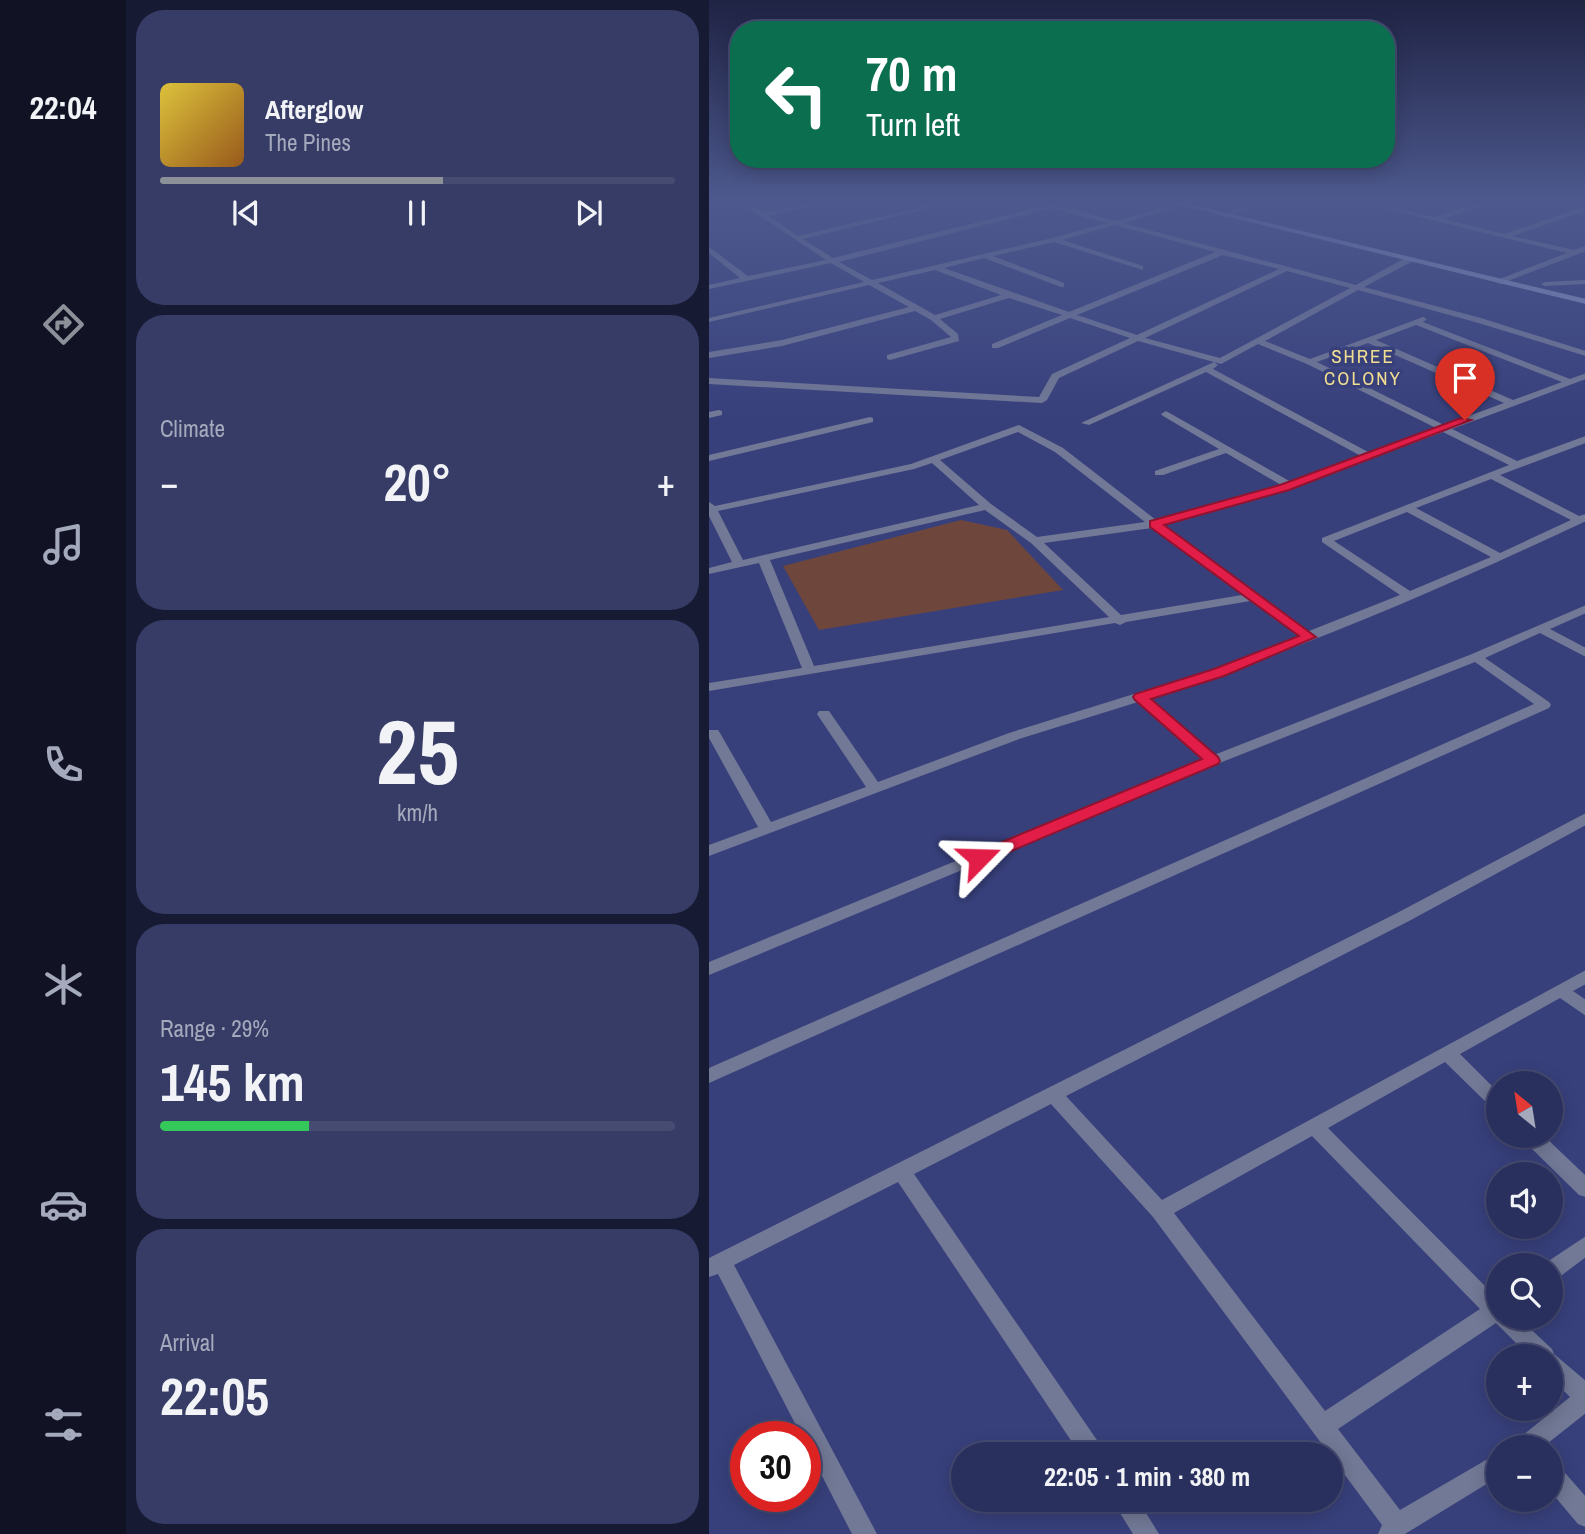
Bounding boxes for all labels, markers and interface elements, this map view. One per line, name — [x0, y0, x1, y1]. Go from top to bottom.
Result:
text: 70 m — [866, 40, 958, 106]
icon: left — [751, 49, 842, 140]
text: 22:04 — [29, 86, 97, 129]
text: Afterglow — [265, 92, 363, 127]
text: Turn left — [866, 103, 960, 146]
text: The Pines — [265, 127, 351, 158]
icon: previous — [227, 194, 265, 232]
icon: pause — [398, 194, 436, 232]
icon: next — [570, 194, 608, 232]
icon: directions — [39, 300, 88, 349]
district label: SHREE COLONY — [1324, 343, 1402, 391]
pin — [1435, 348, 1495, 420]
icon: arrive — [1446, 359, 1484, 397]
text: Climate — [160, 413, 225, 444]
text: 20° — [383, 447, 452, 517]
text: − — [160, 457, 178, 508]
text: + — [657, 457, 675, 508]
icon: music — [39, 520, 88, 569]
text: 25 — [376, 690, 459, 812]
icon: phone — [39, 740, 88, 789]
text: km/h — [397, 797, 438, 828]
position arrow — [942, 821, 1016, 895]
icon: climate — [39, 960, 88, 1009]
text: Range · 29% — [160, 1013, 269, 1044]
text: 145 km — [160, 1047, 305, 1117]
north arrow — [1486, 1071, 1563, 1148]
map controls — [1486, 1071, 1563, 1512]
button: sound — [1486, 1162, 1563, 1239]
icon: car — [39, 1180, 88, 1229]
button: search — [1486, 1253, 1563, 1330]
text: Arrival — [160, 1327, 215, 1358]
button: + — [1486, 1344, 1563, 1421]
text: 22:05 — [160, 1361, 269, 1431]
icon: filters — [39, 1400, 88, 1449]
speed limit sign: 30 — [730, 1421, 821, 1512]
button: − — [1486, 1435, 1563, 1512]
text: 22:05 · 1 min · 380 m — [1044, 1459, 1250, 1494]

